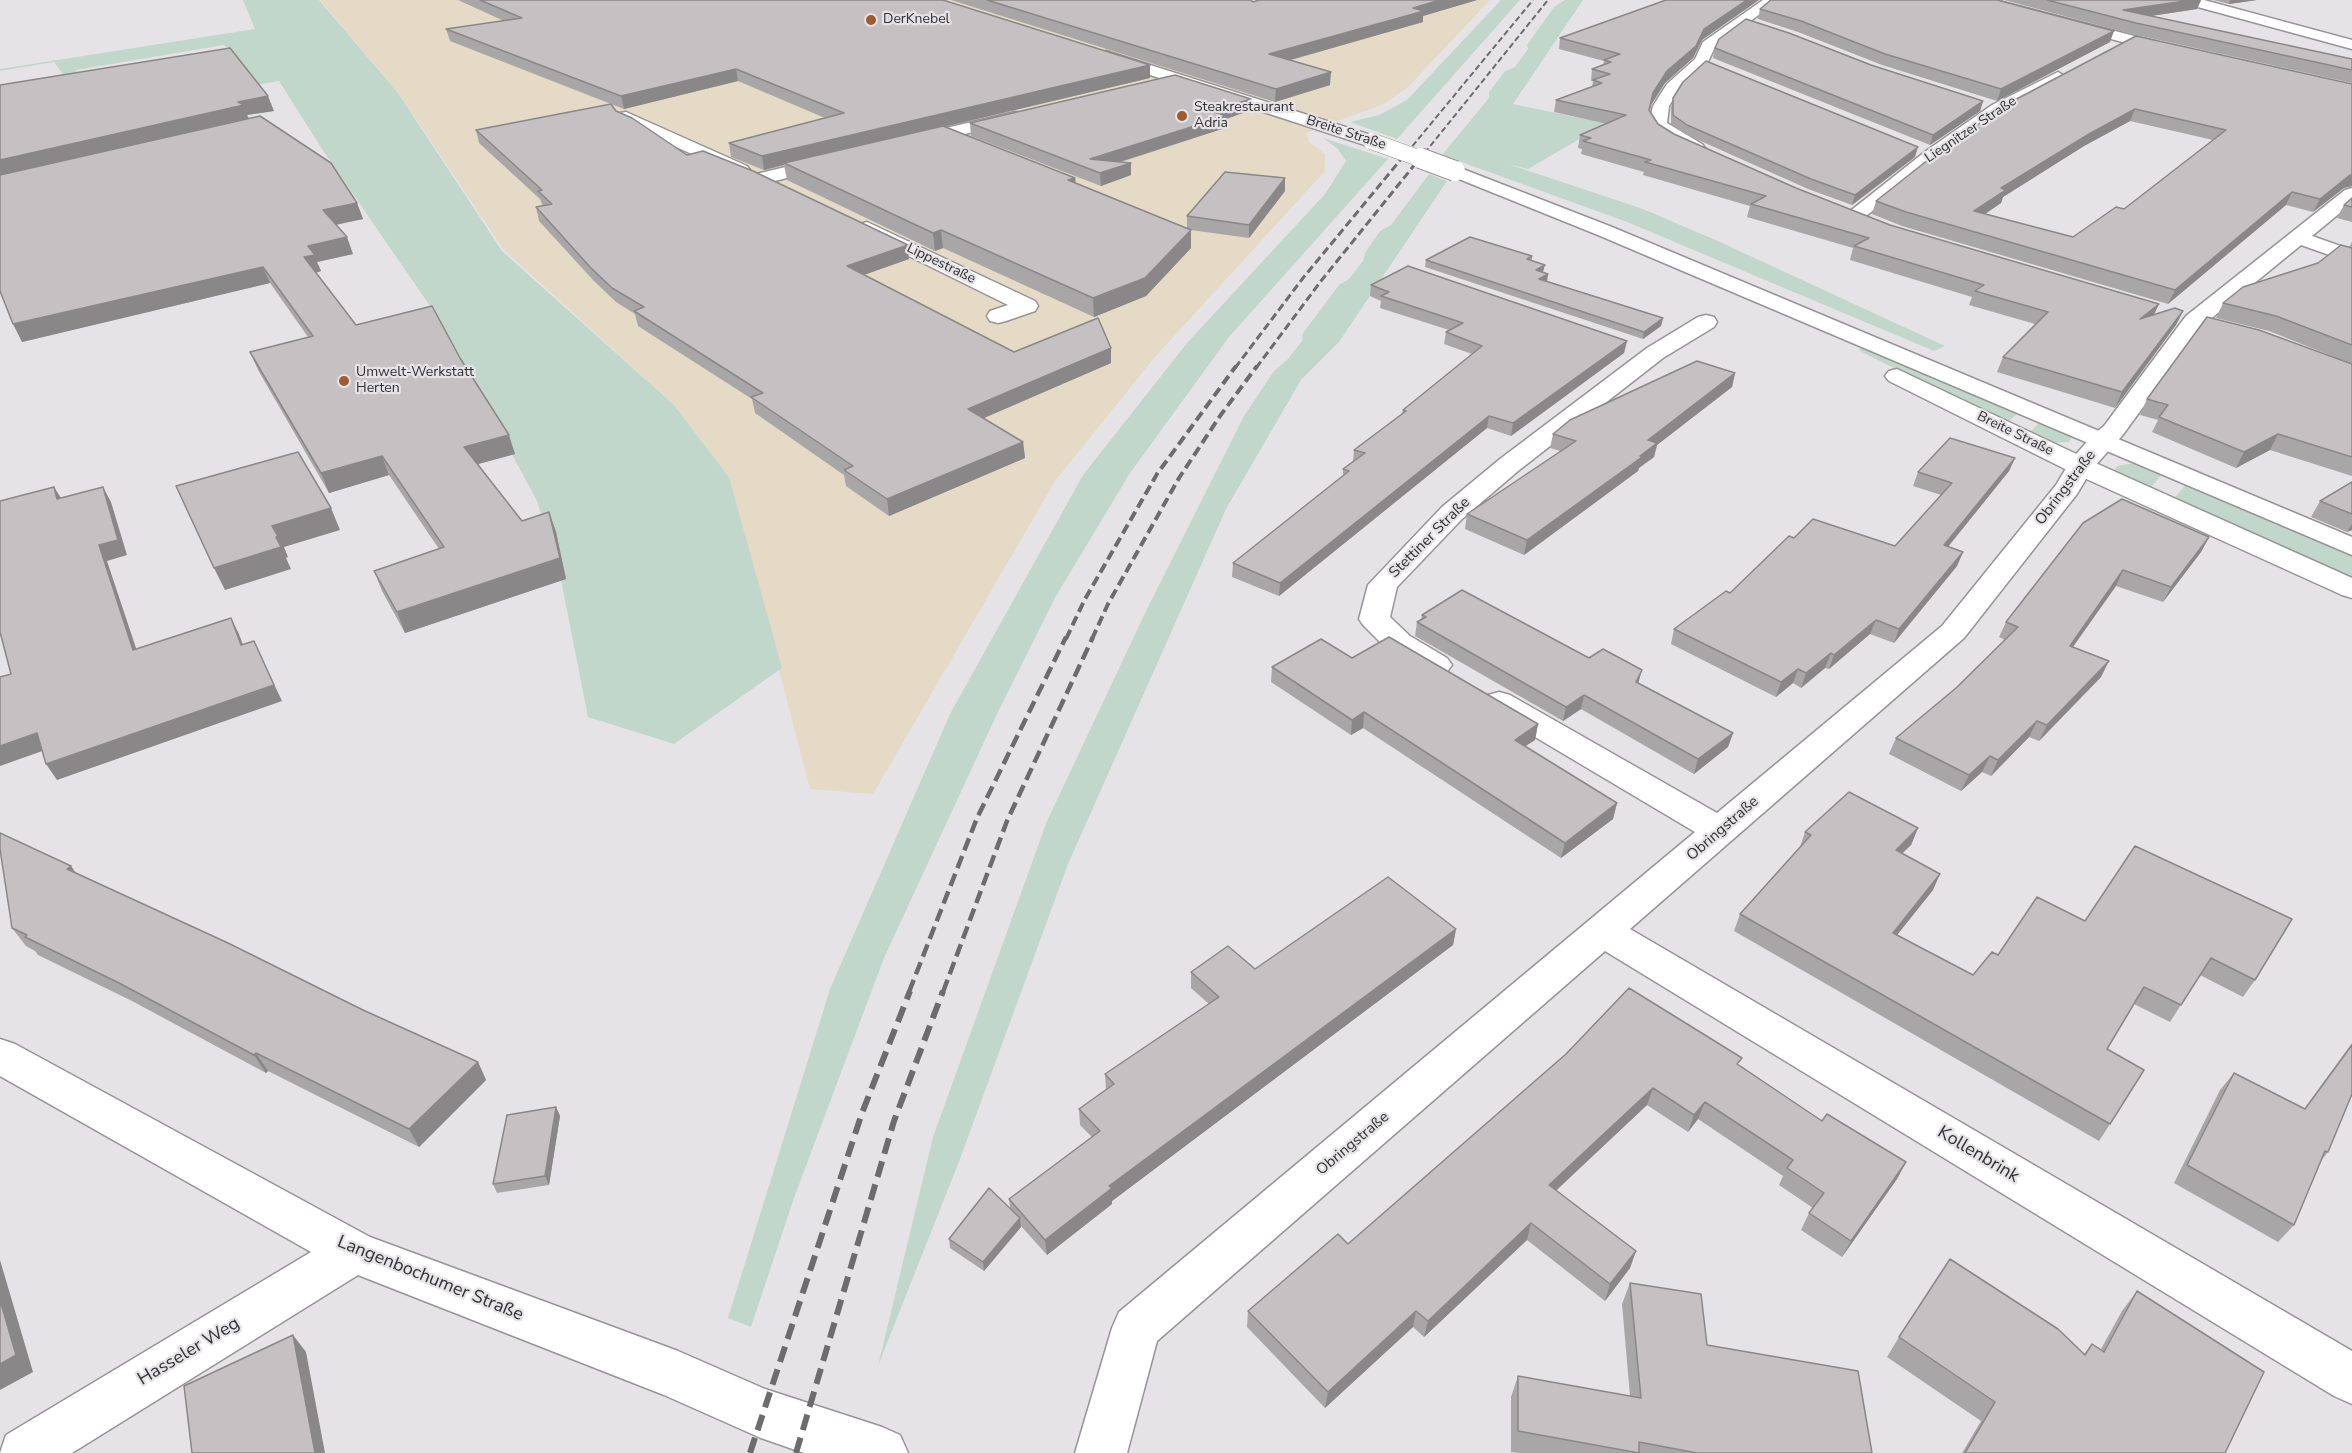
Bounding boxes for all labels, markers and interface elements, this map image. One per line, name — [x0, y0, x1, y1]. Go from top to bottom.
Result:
place label: DerKnebel — [883, 12, 950, 28]
marker: DerKnebel — [864, 13, 878, 27]
street label: Liegnitzer Straße — [1922, 93, 2020, 167]
place label: Steakrestaurant Adria — [1194, 100, 1294, 132]
marker: Steakrestaurant Adria — [1175, 109, 1189, 123]
street label: Breite Straße — [1304, 112, 1388, 154]
street label: Lippestraße — [904, 240, 978, 288]
place label: Umwelt-Werkstatt Herten — [356, 365, 474, 398]
marker: Umwelt-Werkstatt Herten — [337, 374, 351, 388]
street label: Breite Straße — [1974, 408, 2056, 460]
street label: Obringstraße — [2032, 447, 2100, 529]
street label: Stettiner Straße — [1386, 494, 1474, 582]
street label: Obringstraße — [1683, 793, 1763, 865]
street label: Obringstraße — [1313, 1108, 1393, 1180]
street label: Kollenbrink — [1933, 1122, 2023, 1188]
street label: Langenbochumer Straße — [334, 1232, 526, 1326]
street label: Hasseler Weg — [134, 1313, 244, 1391]

